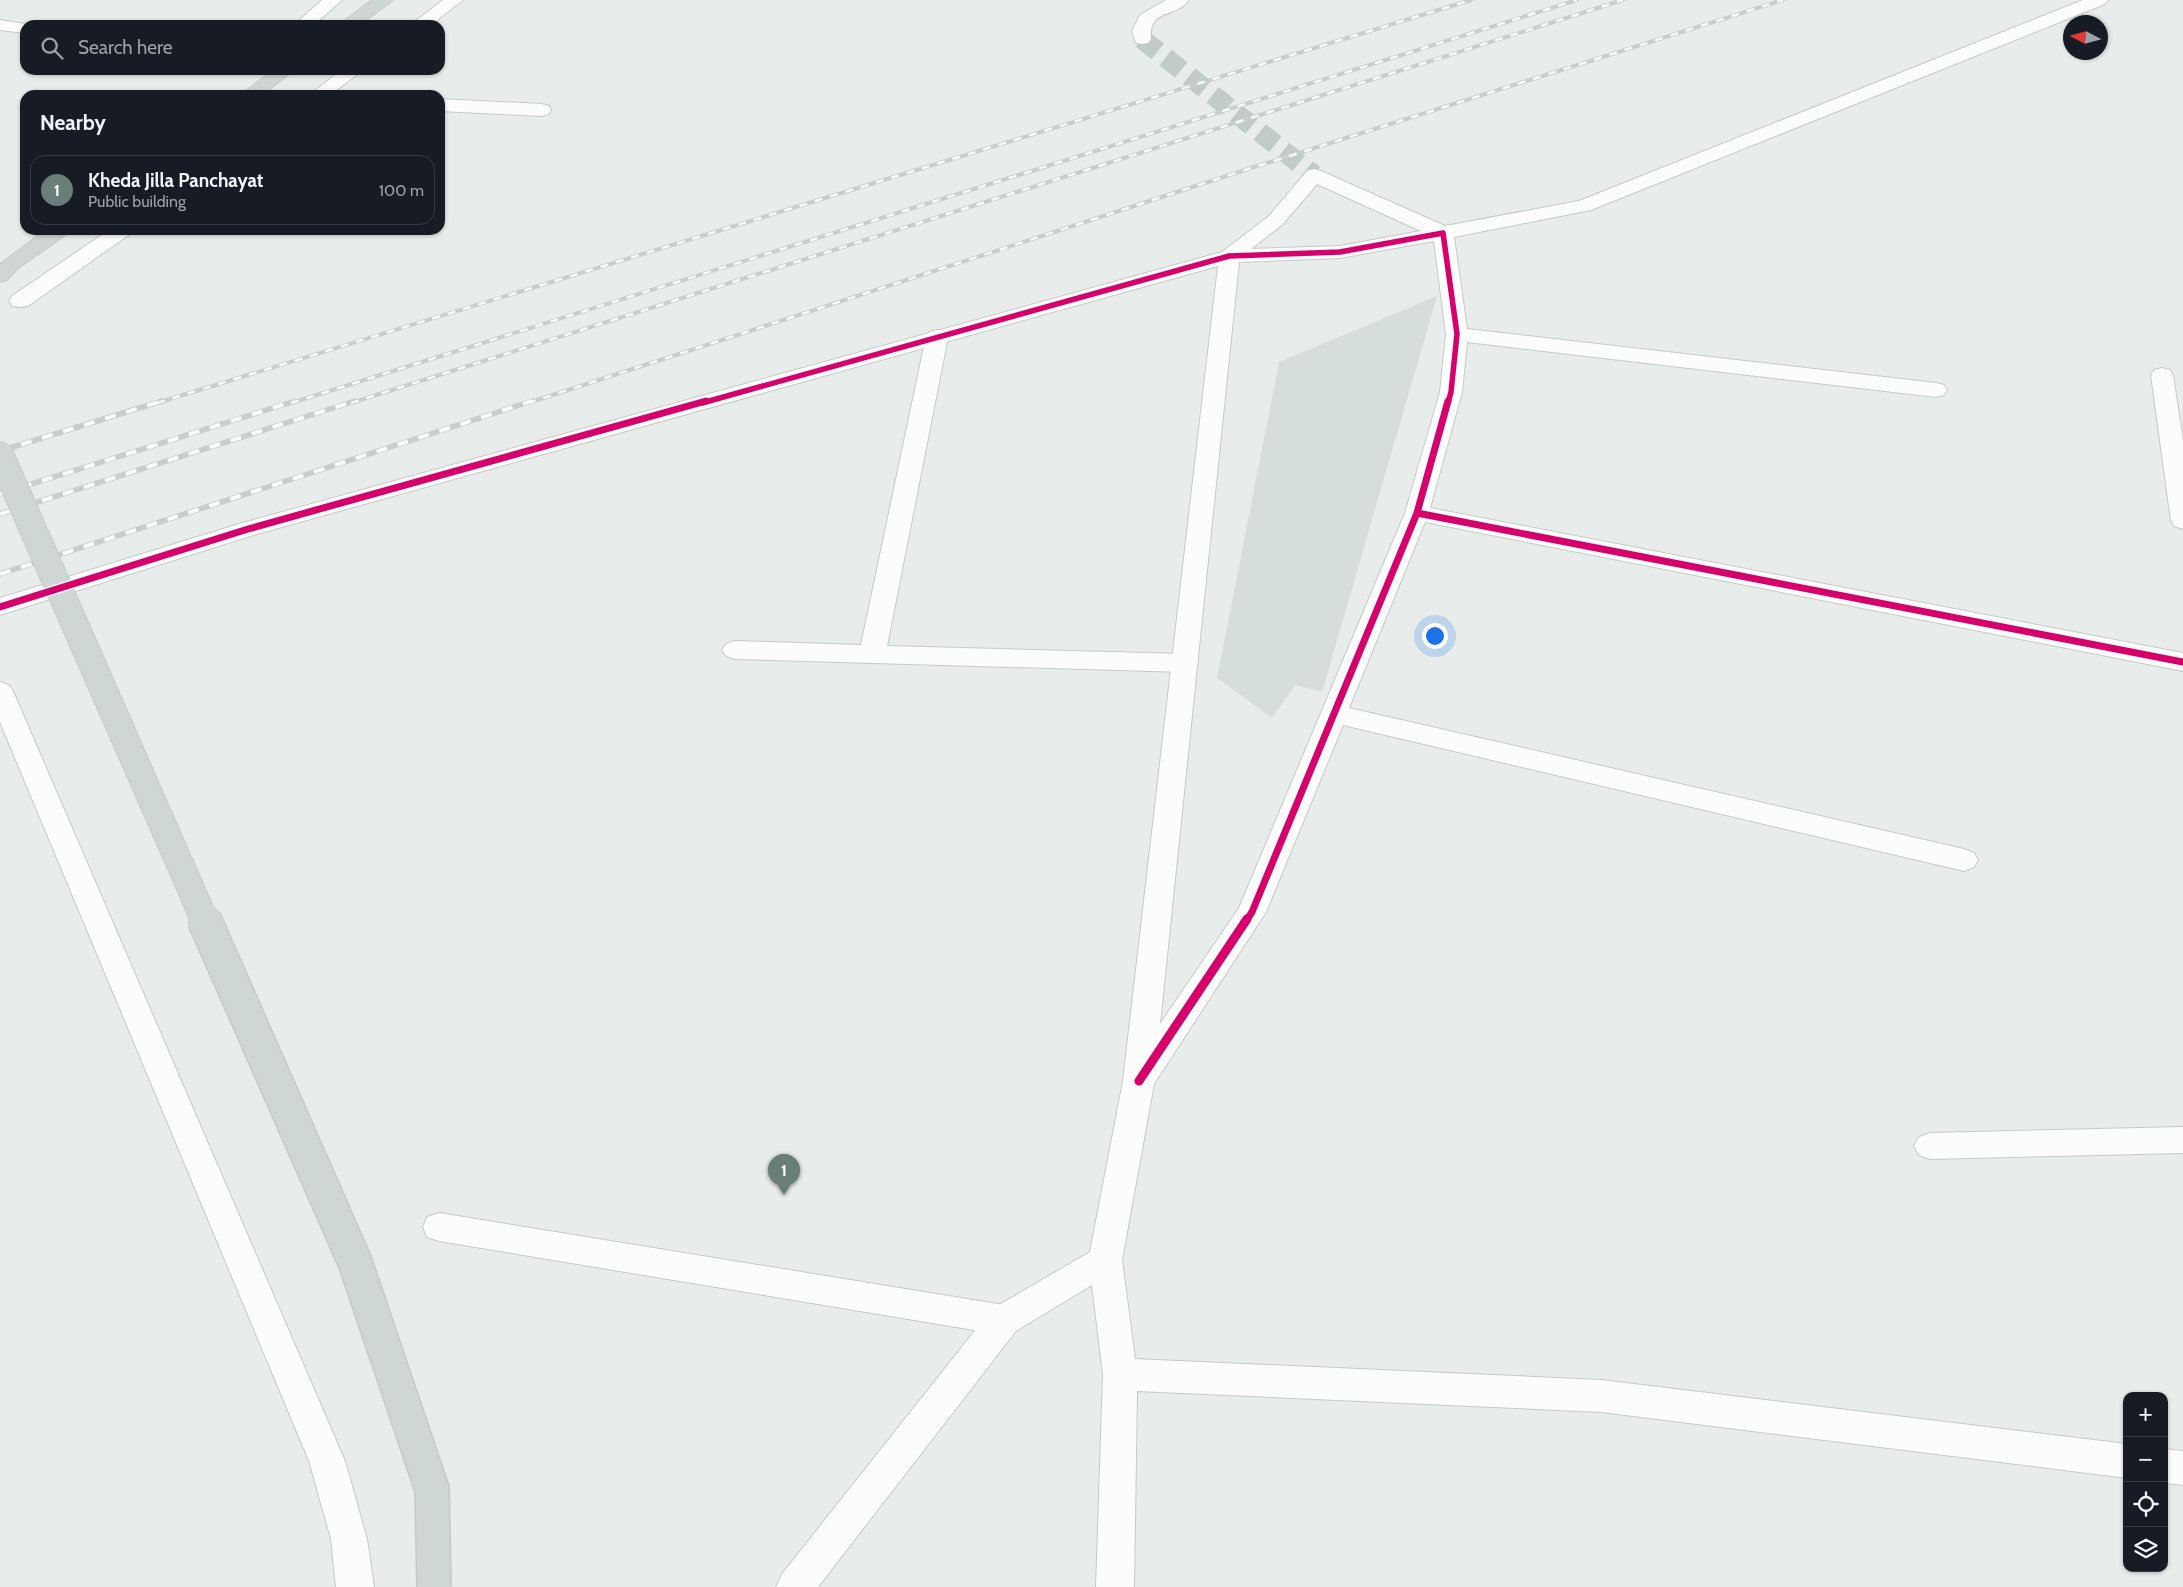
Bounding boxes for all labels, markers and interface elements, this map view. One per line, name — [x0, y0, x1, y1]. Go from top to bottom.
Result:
north arrow — [2063, 15, 2108, 60]
search box — [20, 20, 445, 75]
icon: search — [38, 34, 66, 62]
text: Search here — [78, 36, 172, 59]
text: Nearby — [40, 110, 106, 135]
text: Kheda Jilla Panchayat — [88, 169, 263, 192]
text: 1 — [54, 181, 60, 200]
text: 100 m — [379, 181, 424, 200]
text: Public building — [88, 192, 186, 211]
your location — [1422, 623, 1448, 649]
pin: 1 — [768, 1154, 800, 1195]
map controls — [2123, 1392, 2168, 1572]
button: + — [2123, 1392, 2168, 1437]
button: − — [2123, 1437, 2168, 1482]
button: locate — [2123, 1482, 2168, 1527]
button: layers — [2123, 1527, 2168, 1572]

